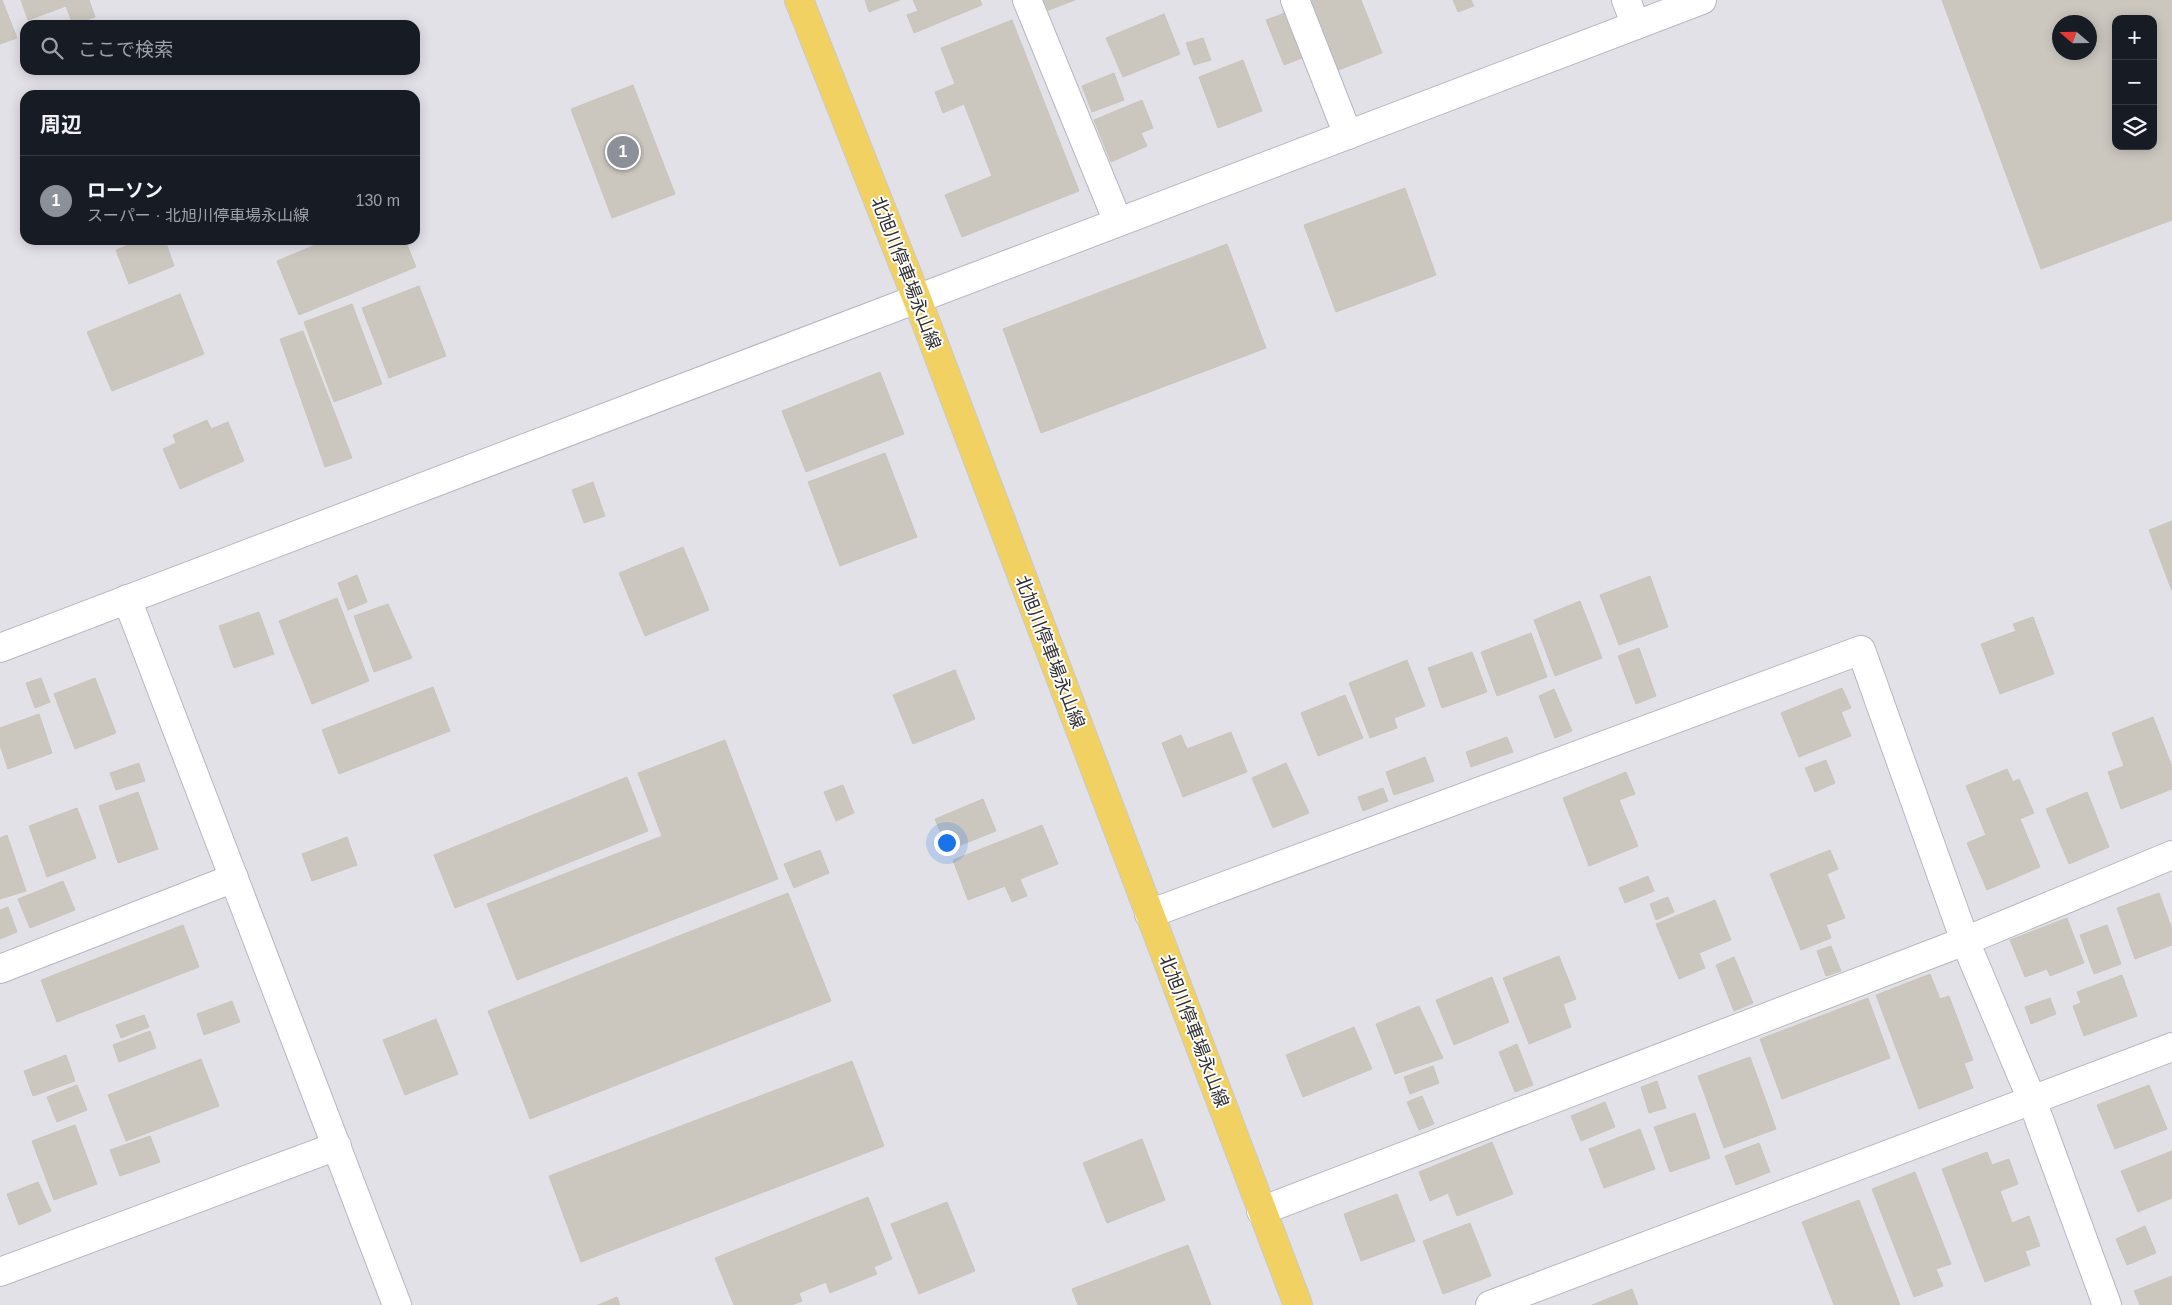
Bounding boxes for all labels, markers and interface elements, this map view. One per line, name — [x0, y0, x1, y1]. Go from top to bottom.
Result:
north arrow — [2052, 15, 2097, 60]
map controls — [2112, 15, 2157, 150]
button: + — [2112, 15, 2157, 60]
search box — [20, 20, 420, 75]
icon: search — [38, 34, 66, 62]
text: ここで検索 — [78, 39, 173, 60]
button: − — [2112, 60, 2157, 105]
button: layers — [2112, 105, 2157, 150]
text: 周辺 — [40, 113, 82, 136]
pin: 1 — [607, 133, 639, 171]
text: ローソン — [87, 180, 163, 201]
text: 1 — [52, 192, 60, 209]
text: 130 m — [356, 192, 400, 209]
street label: 北旭川停車場永山線 — [868, 194, 944, 352]
text: スーパー · 北旭川停車場永山線 — [87, 207, 309, 224]
street label: 北旭川停車場永山線 — [1012, 573, 1088, 731]
your location — [934, 830, 960, 856]
street label: 北旭川停車場永山線 — [1156, 952, 1232, 1110]

